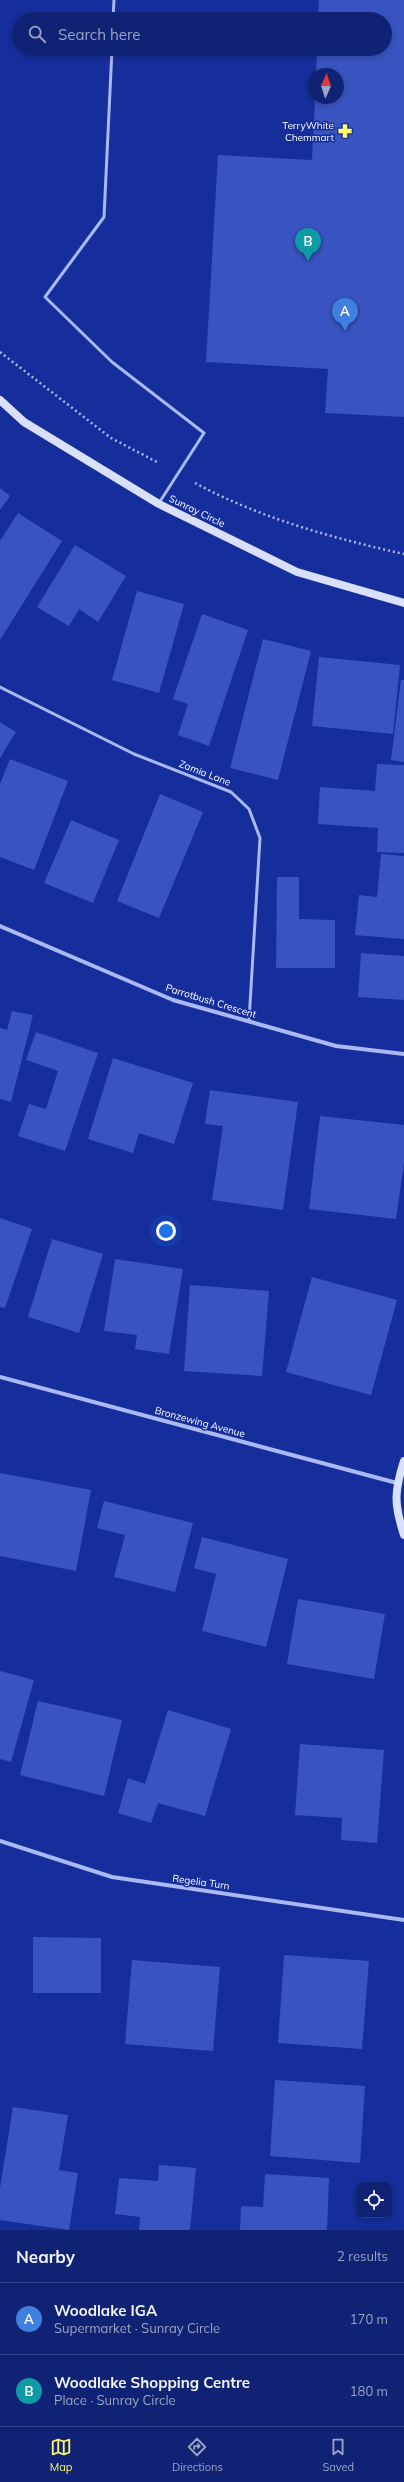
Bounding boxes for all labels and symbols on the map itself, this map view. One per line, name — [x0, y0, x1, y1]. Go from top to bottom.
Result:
north arrow — [308, 68, 344, 104]
place label: TerryWhite Chemmart — [282, 119, 334, 144]
pharmacy icon: TerryWhite Chemmart — [337, 123, 353, 139]
pin: B — [295, 228, 321, 261]
pin: A — [332, 298, 358, 331]
street label: Sunray Circle — [167, 492, 227, 530]
street label: Zamia Lane — [177, 757, 233, 789]
street label: Parrotbush Crescent — [164, 981, 258, 1021]
your location — [156, 1221, 176, 1241]
street label: Bronzewing Avenue — [153, 1404, 247, 1440]
street label: Regelia Turn — [172, 1872, 231, 1892]

